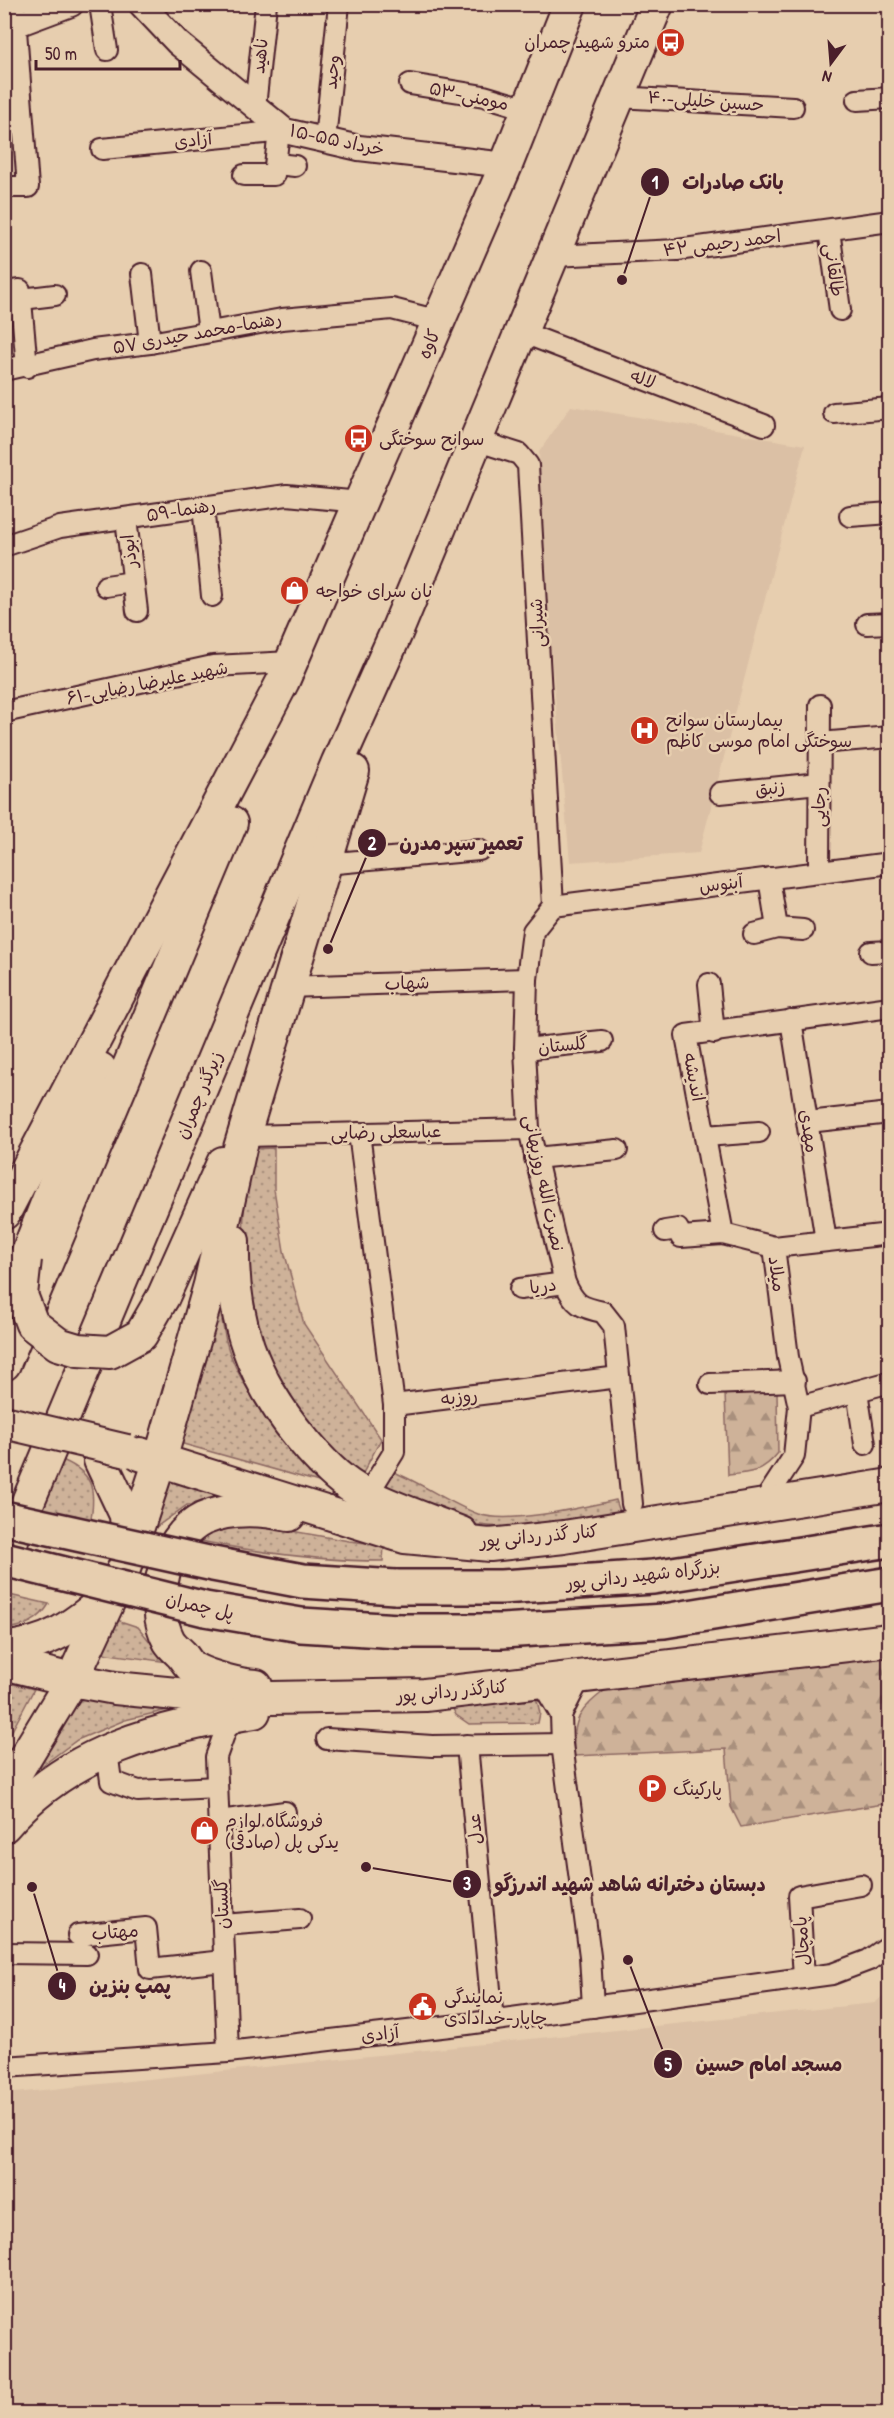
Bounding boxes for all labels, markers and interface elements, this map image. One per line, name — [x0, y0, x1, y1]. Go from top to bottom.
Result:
bus stop icon: مترو شهید چمران — [655, 26, 687, 58]
place label: مترو شهید چمران — [524, 29, 650, 54]
scale bar — [36, 33, 180, 71]
north arrow — [801, 33, 861, 93]
street label: ناهید — [245, 37, 274, 75]
text: 50 m — [45, 41, 77, 66]
street label: وحید — [317, 53, 346, 90]
text: N — [819, 66, 834, 89]
street label: ۵۳-مومنی — [427, 75, 511, 116]
street label: ۴۰-حسین خلیلی — [647, 84, 765, 117]
street label: ۱۵-۵۵ خرداد — [287, 117, 387, 162]
street label: آزادی — [173, 125, 215, 154]
callout: بانک صادرات — [640, 163, 796, 201]
text: بانک صادرات — [682, 168, 784, 195]
text: 1 — [652, 170, 659, 195]
street label: ۴۲ احمد رحیمی — [661, 223, 782, 262]
street label: طالقانی — [818, 242, 851, 298]
street label: ۵۷ رهنما-محمد حیدری — [110, 305, 283, 360]
street label: کاوه — [411, 325, 446, 363]
street label: لاله — [627, 362, 659, 395]
bus stop icon: سوانح سوختگی — [342, 423, 374, 455]
place label: سوانح سوختگی — [379, 426, 484, 451]
street label: ۵۹-رهنما — [144, 492, 218, 527]
street label: ابوذر — [114, 533, 143, 571]
shop icon: نان سرای خواجه — [279, 575, 311, 607]
place label: نان سرای خواجه — [316, 578, 432, 603]
street label: شیرانی — [523, 598, 550, 648]
street label: ۶۱-شهید علیرضا رضایی — [64, 655, 230, 710]
place label: بیمارستان سوانح سوختگی امام موسی کاظم — [666, 707, 852, 755]
hospital icon: بیمارستان سوانح سوختگی امام موسی کاظم — [629, 714, 661, 746]
street label: زنبق — [754, 774, 786, 802]
street label: رجایی — [806, 787, 831, 827]
callout: تعمیر سپر مدرن — [357, 824, 535, 862]
text: تعمیر سپر مدرن — [399, 829, 524, 856]
text: 2 — [368, 831, 377, 856]
street label: آبنوس — [698, 868, 746, 899]
street label: شهاب — [384, 969, 430, 996]
street label: گلستان — [537, 1030, 589, 1059]
street label: زیرگذر چمران — [169, 1047, 228, 1143]
street label: اندیشه — [677, 1050, 711, 1104]
street label: مهدی — [794, 1107, 825, 1154]
street label: نصرت الله روزبهانی — [518, 1112, 571, 1253]
street label: عباسعلی رضایی — [330, 1118, 442, 1145]
street label: میلاد — [763, 1254, 792, 1293]
street label: دریا — [528, 1271, 558, 1300]
street label: روزبه — [439, 1382, 479, 1411]
street label: کنار گذر ردانی پور — [477, 1518, 599, 1553]
street label: بزرگراه شهید ردانی پور — [563, 1554, 721, 1595]
street label: پل چمران — [164, 1586, 237, 1625]
street label: کنارگذر ردانی پور — [393, 1673, 509, 1708]
parking icon: پارکینگ — [636, 1773, 668, 1805]
place label: پارکینگ — [673, 1776, 722, 1801]
place label: فروشگاه لوازم یدکی پل (صادقی) — [225, 1808, 339, 1854]
street label: عدل — [461, 1813, 488, 1846]
shop icon: فروشگاه لوازم یدکی پل (صادقی) — [188, 1815, 220, 1847]
callout: دبستان دخترانه شاهد شهید اندرزگو — [452, 1865, 778, 1903]
text: دبستان دخترانه شاهد شهید اندرزگو — [492, 1870, 766, 1897]
text: 3 — [463, 1871, 471, 1896]
street label: گلستان — [208, 1878, 235, 1930]
street label: پامچال — [787, 1915, 816, 1967]
street label: مهتاب — [91, 1917, 139, 1946]
callout: پمپ بنزین — [47, 1967, 183, 2005]
text: پمپ بنزین — [89, 1972, 171, 1999]
text: 4 — [59, 1973, 66, 1998]
place label: نمایندگی چاپار-خدادادی — [444, 1984, 547, 2030]
public building icon: نمایندگی چاپار-خدادادی — [407, 1991, 439, 2023]
street label: آزادی — [360, 2019, 402, 2048]
callout: مسجد امام حسین — [653, 2045, 854, 2083]
text: مسجد امام حسین — [696, 2050, 842, 2079]
text: 5 — [664, 2052, 672, 2077]

